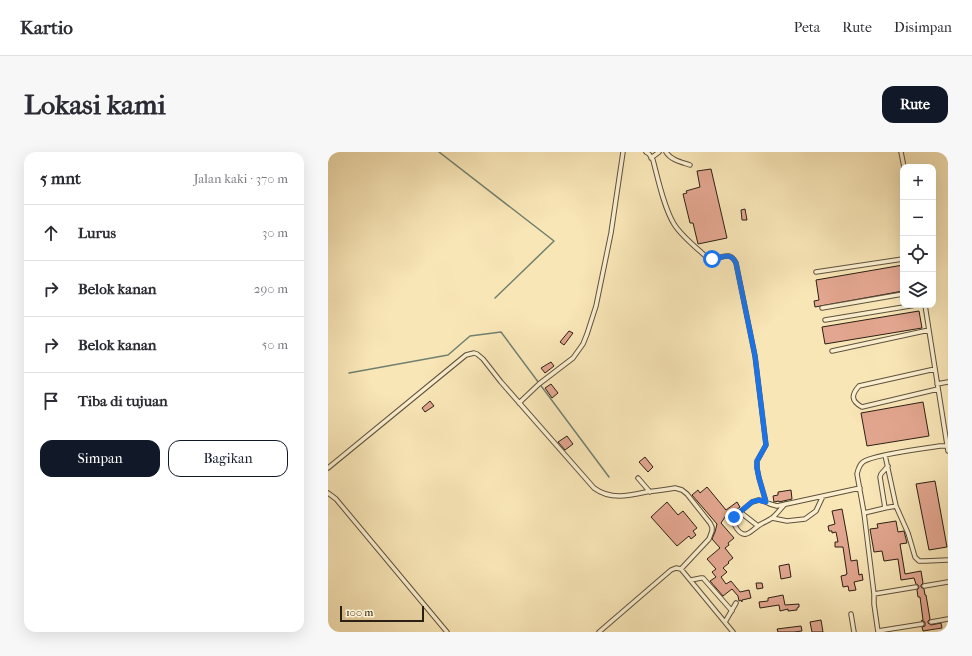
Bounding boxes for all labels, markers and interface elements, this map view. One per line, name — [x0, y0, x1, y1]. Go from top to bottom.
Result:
text: Kartio — [20, 17, 73, 39]
text: Peta — [794, 19, 820, 36]
text: Rute — [842, 19, 872, 36]
text: Disimpan — [894, 19, 952, 36]
button: Rute — [882, 86, 948, 123]
text: Lokasi kami — [24, 88, 166, 121]
map controls — [900, 164, 936, 308]
button: + — [900, 164, 936, 200]
text: 5 mnt — [40, 168, 81, 188]
text: Jalan kaki · 370 m — [194, 171, 288, 186]
button: − — [900, 200, 936, 236]
icon: ahead — [40, 222, 62, 244]
text: Lurus — [78, 224, 116, 242]
text: 30 m — [262, 225, 288, 240]
button: locate — [900, 236, 936, 272]
route start — [703, 250, 721, 268]
button: layers — [900, 272, 936, 308]
icon: right — [40, 278, 62, 300]
text: Belok kanan — [78, 280, 157, 298]
text: 290 m — [254, 281, 288, 296]
icon: right — [40, 334, 62, 356]
text: Belok kanan — [78, 336, 157, 354]
text: 50 m — [262, 337, 288, 352]
icon: arrive — [40, 390, 62, 412]
text: Tiba di tujuan — [78, 392, 168, 410]
button: Simpan — [40, 440, 160, 477]
button: Bagikan — [168, 440, 288, 477]
route end — [725, 508, 743, 526]
scale bar — [340, 604, 424, 623]
text: 100 m — [346, 606, 374, 619]

